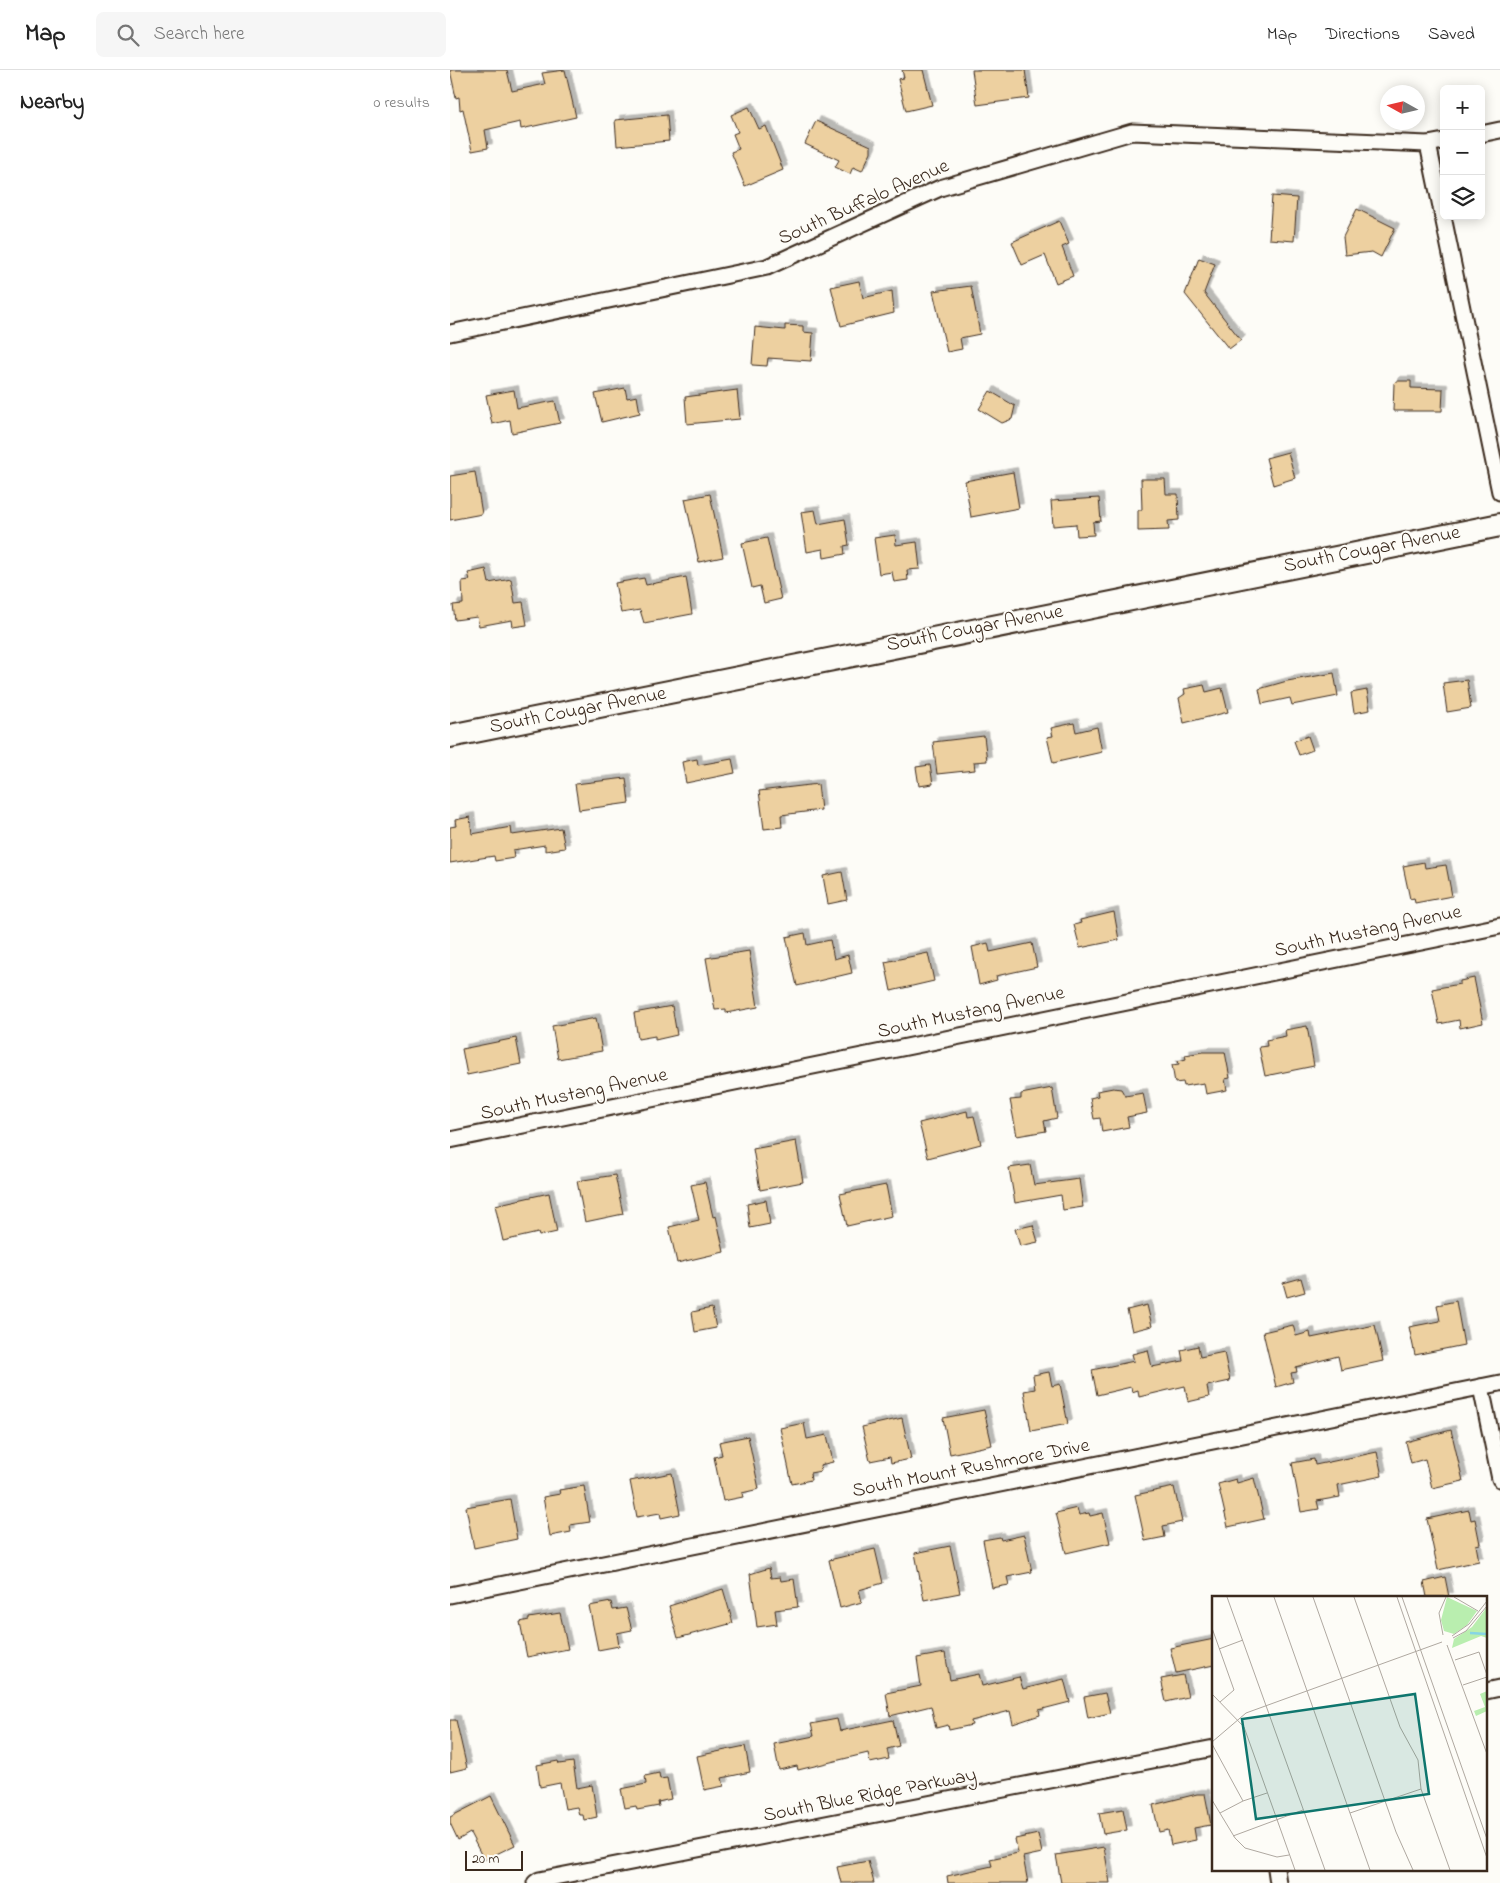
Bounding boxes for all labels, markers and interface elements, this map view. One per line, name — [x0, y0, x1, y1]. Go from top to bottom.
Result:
search box — [96, 12, 446, 57]
text: Map — [25, 17, 66, 52]
icon: search — [114, 21, 142, 49]
text: Search here — [154, 21, 245, 48]
text: Map — [1267, 22, 1297, 48]
text: Directions — [1325, 22, 1400, 48]
text: Saved — [1428, 22, 1475, 48]
north arrow — [1380, 85, 1425, 130]
map controls — [1440, 85, 1485, 220]
button: + — [1440, 85, 1485, 130]
text: Nearby — [20, 88, 84, 118]
text: 0 results — [374, 91, 430, 115]
button: − — [1440, 130, 1485, 175]
street label: South Buffalo Avenue — [774, 152, 954, 254]
button: layers — [1440, 175, 1485, 220]
street label: South Cougar Avenue — [1281, 519, 1463, 582]
street label: South Cougar Avenue — [884, 598, 1066, 661]
street label: South Cougar Avenue — [487, 680, 669, 743]
street label: South Mustang Avenue — [1272, 898, 1465, 967]
street label: South Mustang Avenue — [875, 979, 1068, 1048]
street label: South Mustang Avenue — [478, 1061, 671, 1130]
street label: South Mount Rushmore Drive — [850, 1432, 1092, 1506]
inset map — [1212, 1596, 1488, 1870]
street label: South Blue Ridge Parkway — [761, 1761, 979, 1832]
scale bar — [465, 1848, 522, 1871]
text: 20 m — [472, 1849, 499, 1870]

